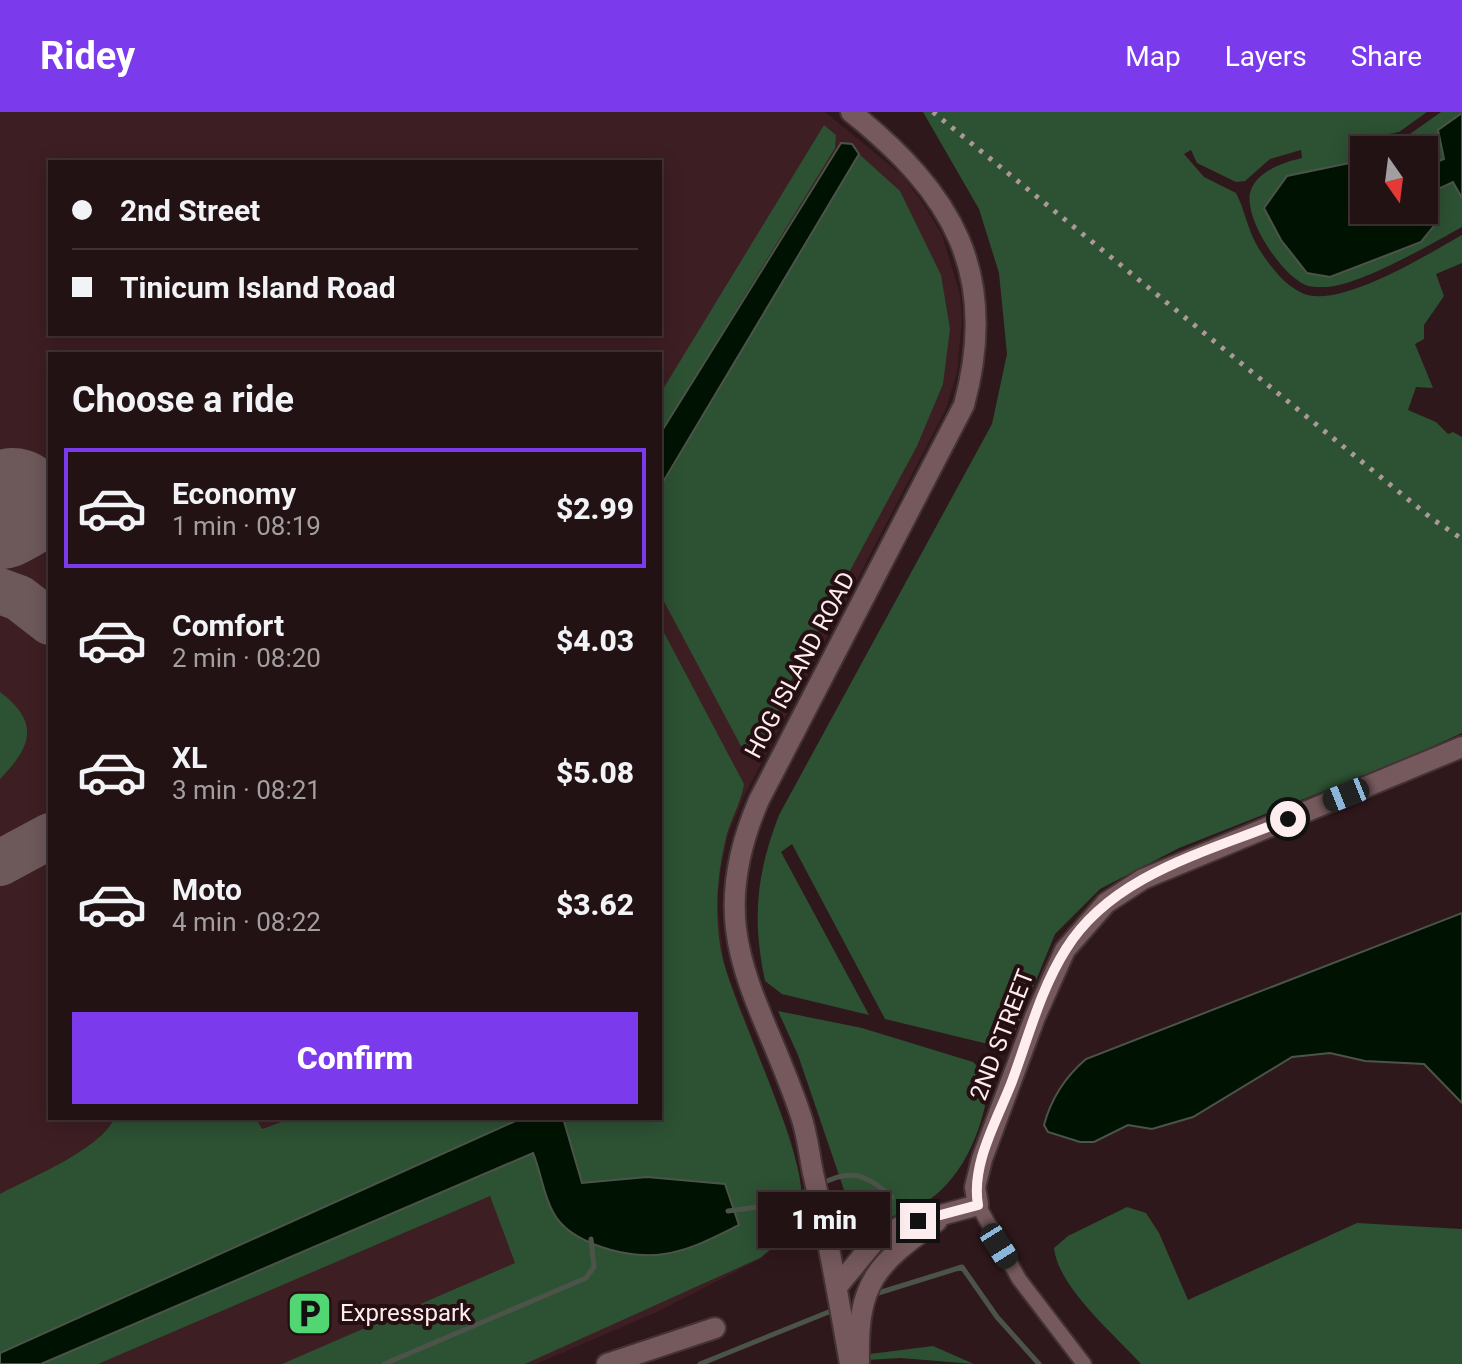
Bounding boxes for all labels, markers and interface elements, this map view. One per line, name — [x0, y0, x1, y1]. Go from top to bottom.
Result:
text: Ridey — [40, 34, 135, 78]
text: Map — [1125, 40, 1181, 73]
text: Layers — [1225, 40, 1307, 73]
text: Share — [1351, 40, 1422, 73]
north arrow — [1350, 136, 1438, 224]
map controls — [1350, 136, 1438, 224]
text: 2nd Street — [120, 193, 260, 228]
text: Tinicum Island Road — [120, 270, 396, 305]
text: Choose a ride — [72, 379, 294, 421]
icon: car — [76, 472, 148, 544]
text: Economy — [172, 476, 296, 511]
text: $2.99 — [556, 491, 634, 526]
text: 1 min · 08:19 — [172, 511, 321, 541]
street label: HOG ISLAND ROAD — [739, 567, 861, 763]
icon: car — [76, 604, 148, 676]
text: Comfort — [172, 608, 284, 643]
text: $4.03 — [556, 623, 634, 658]
text: 2 min · 08:20 — [172, 643, 321, 673]
icon: car — [76, 736, 148, 808]
text: XL — [172, 740, 207, 775]
text: $5.08 — [556, 755, 634, 790]
text: 3 min · 08:21 — [172, 775, 321, 805]
car — [1319, 775, 1373, 815]
route start — [1270, 801, 1306, 837]
icon: car — [76, 868, 148, 940]
text: Moto — [172, 872, 242, 907]
text: $3.62 — [556, 887, 634, 922]
text: 4 min · 08:22 — [172, 907, 321, 937]
street label: 2ND STREET — [964, 966, 1040, 1104]
button: Confirm — [72, 1012, 638, 1104]
callout: 1 min — [758, 1193, 890, 1249]
route end — [900, 1203, 936, 1239]
text: 1 min — [791, 1205, 857, 1235]
car — [976, 1219, 1022, 1273]
parking icon: Expresspark — [285, 1289, 333, 1337]
place label: Expresspark — [340, 1299, 472, 1327]

